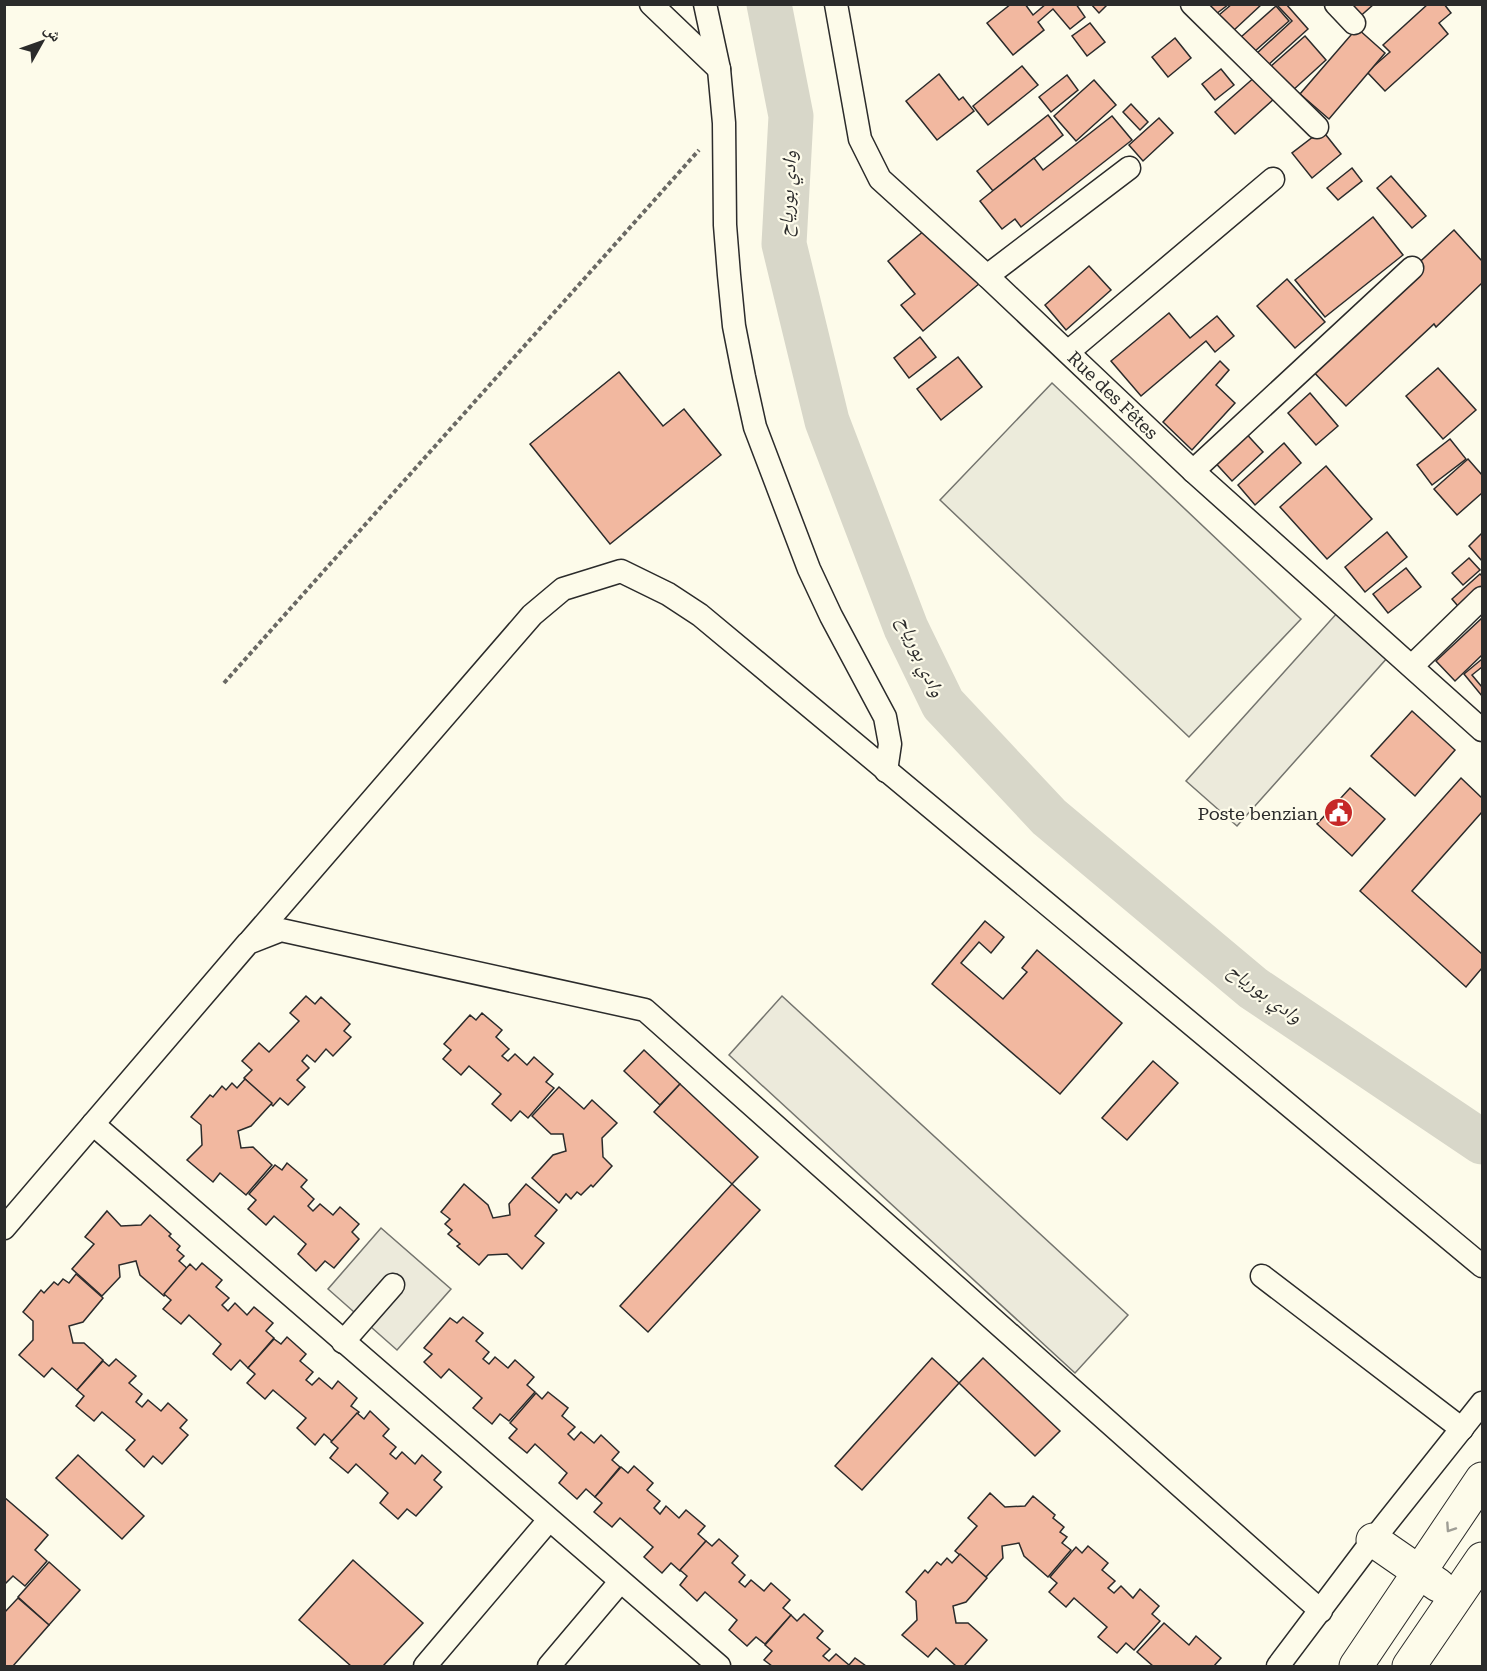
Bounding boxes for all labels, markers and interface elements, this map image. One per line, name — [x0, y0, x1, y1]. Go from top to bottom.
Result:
north arrow — [12, 12, 72, 72]
text: ش — [40, 20, 66, 45]
water label: وادي بورياح — [773, 150, 805, 238]
street label: Rue des Fêtes — [1064, 347, 1162, 443]
water label: وادي بورياح — [888, 611, 950, 702]
public building icon: Poste benzian — [1323, 797, 1355, 829]
place label: Poste benzian — [1198, 803, 1318, 824]
water label: وادي بورياح — [1220, 958, 1307, 1032]
one-way arrow — [1446, 1521, 1457, 1532]

